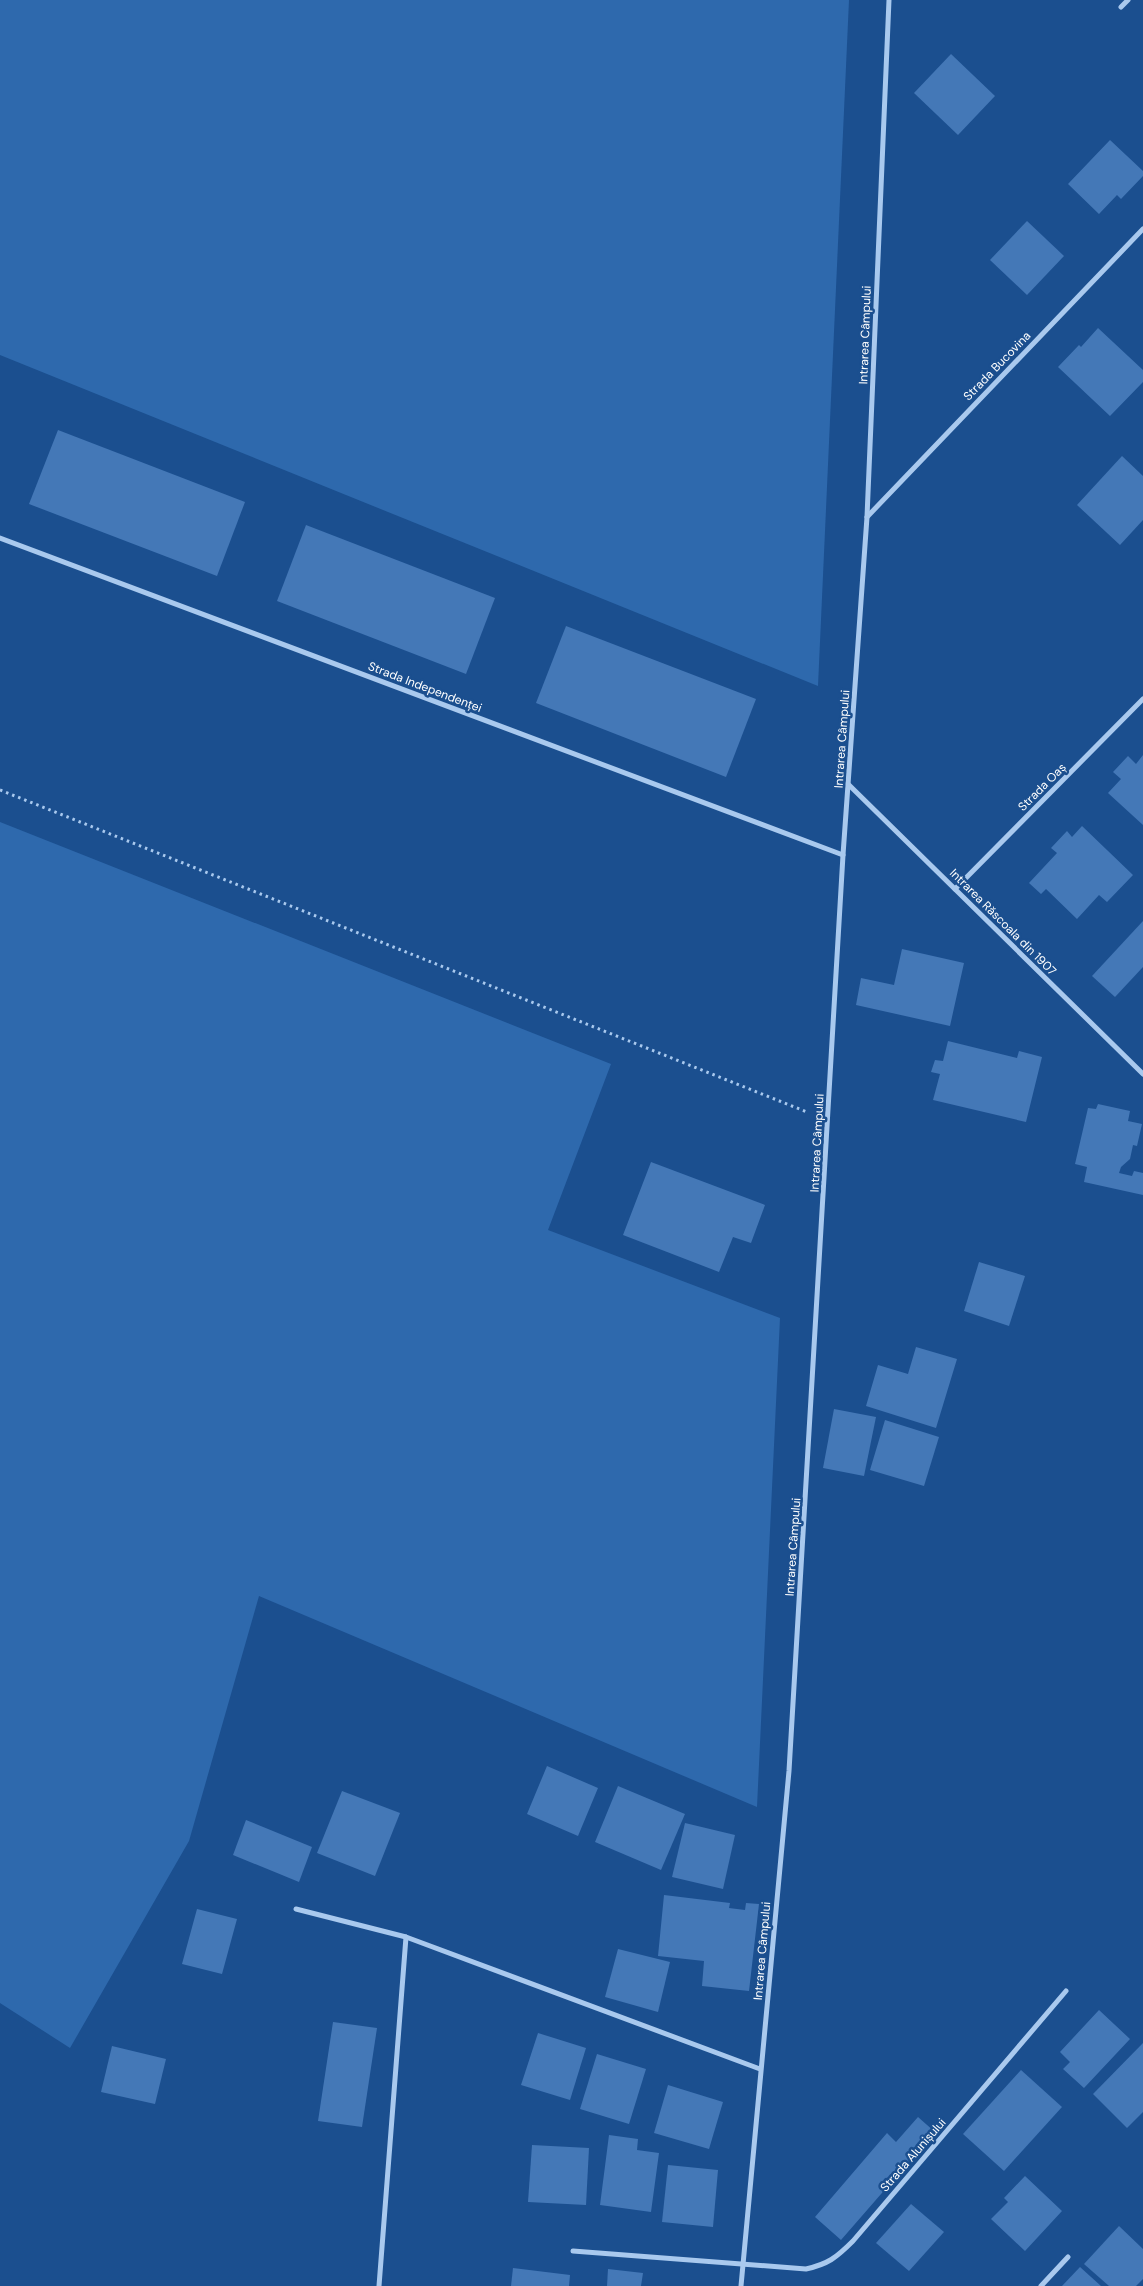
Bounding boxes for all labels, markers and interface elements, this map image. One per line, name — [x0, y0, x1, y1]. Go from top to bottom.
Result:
street label: Intrarea Câmpului — [855, 285, 875, 385]
street label: Strada Bucovina — [960, 328, 1034, 404]
street label: Strada Independenței — [366, 658, 484, 716]
street label: Intrarea Câmpului — [831, 689, 853, 789]
street label: Strada Oaș — [1015, 760, 1069, 814]
street label: Intrarea Răscoala din 1907 — [946, 865, 1060, 979]
street label: Intrarea Câmpului — [806, 1093, 828, 1193]
street label: Intrarea Câmpului — [782, 1497, 804, 1597]
street label: Intrarea Câmpului — [750, 1901, 774, 2001]
street label: Strada Alunișului — [877, 2115, 949, 2195]

